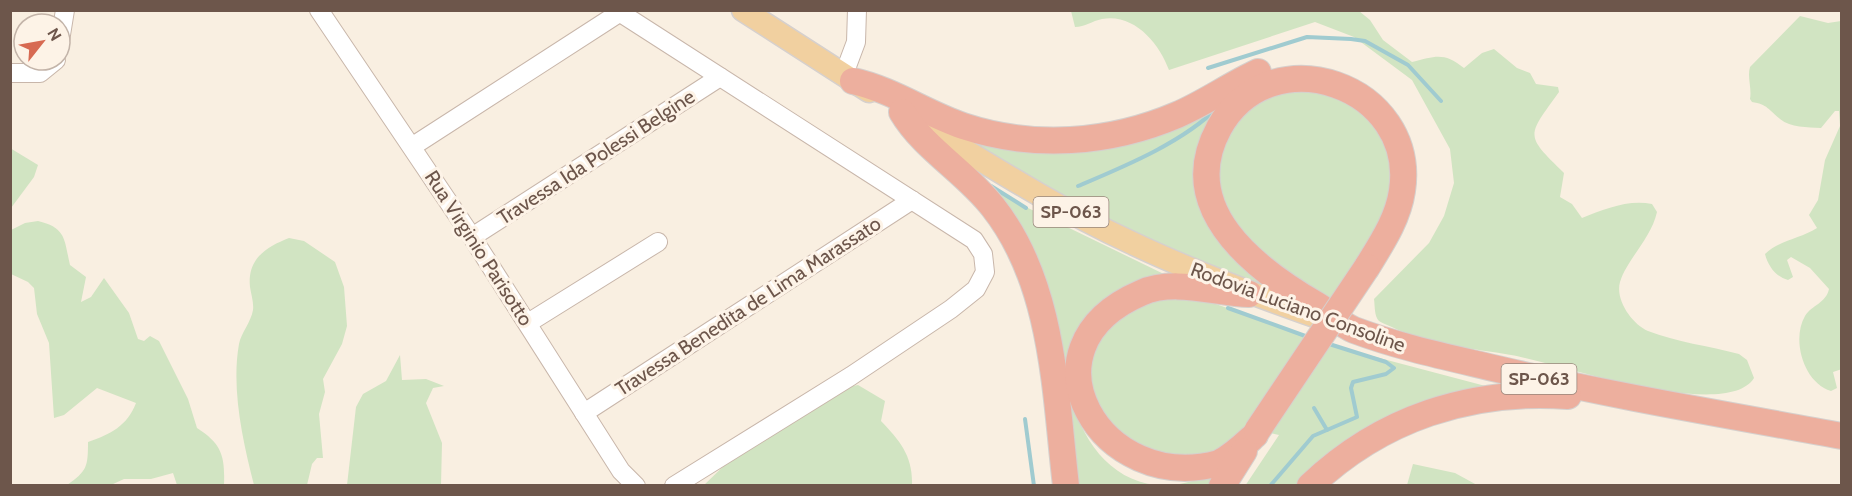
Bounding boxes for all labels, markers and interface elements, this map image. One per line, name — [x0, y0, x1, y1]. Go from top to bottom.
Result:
north arrow — [12, 12, 72, 72]
text: N — [43, 25, 65, 44]
street label: Travessa Ida Polessi Belgine — [493, 84, 699, 230]
street label: Rua Virginio Parisotto — [420, 166, 538, 330]
road number: SP-063 — [1034, 197, 1108, 227]
street label: Travessa Benedita de Lima Marassato — [611, 211, 885, 401]
street label: Rodovia Luciano Consoline — [1187, 257, 1409, 357]
road number: SP-063 — [1502, 364, 1576, 394]

